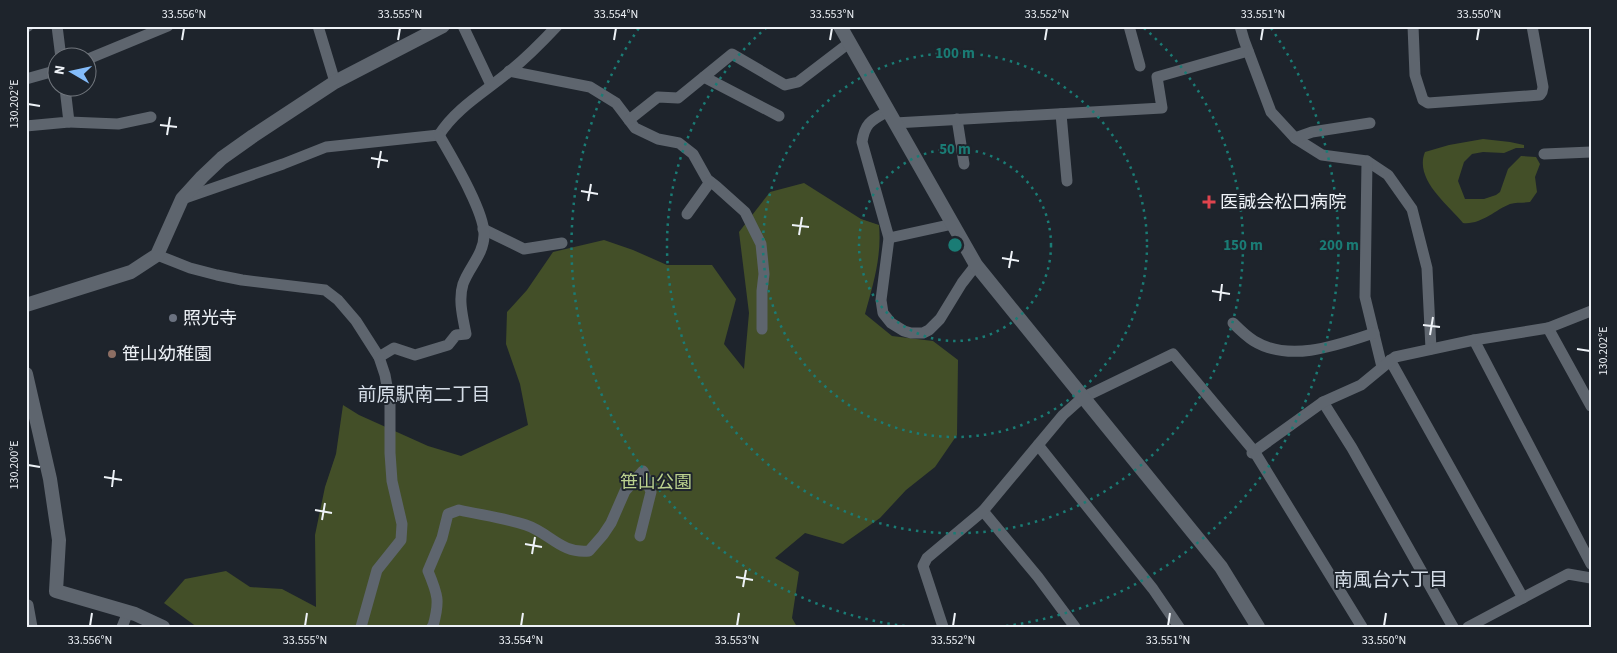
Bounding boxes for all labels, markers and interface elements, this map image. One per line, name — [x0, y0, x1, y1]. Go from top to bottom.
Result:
text: 33.556°N — [162, 6, 206, 23]
text: 33.555°N — [378, 6, 422, 23]
text: 33.554°N — [594, 6, 638, 23]
text: 33.553°N — [810, 6, 854, 23]
text: 33.552°N — [1025, 6, 1069, 23]
text: 33.551°N — [1241, 6, 1285, 23]
text: 33.550°N — [1457, 6, 1501, 23]
text: 100 m — [935, 43, 975, 64]
north arrow — [48, 48, 98, 98]
text: N — [50, 64, 71, 76]
text: 130.202°E — [6, 79, 23, 129]
text: 50 m — [939, 139, 971, 160]
place label: 医誠会松口病院 — [1220, 190, 1346, 215]
marker: 医誠会松口病院 — [1202, 195, 1216, 209]
text: 150 m — [1223, 235, 1263, 256]
text: 200 m — [1319, 235, 1359, 256]
centre of rings — [946, 236, 964, 254]
place label: 照光寺 — [183, 306, 237, 331]
marker: 照光寺 — [167, 312, 179, 324]
text: 130.202°E — [1595, 326, 1612, 376]
place label: 笹山幼稚園 — [122, 342, 212, 367]
marker: 笹山幼稚園 — [106, 348, 118, 360]
district label: 前原駅南二丁目 — [357, 382, 491, 409]
text: 130.200°E — [6, 440, 23, 490]
park label: 笹山公園 — [620, 470, 692, 495]
district label: 南風台六丁目 — [1334, 567, 1448, 594]
text: 33.556°N — [68, 632, 112, 649]
text: 33.555°N — [283, 632, 327, 649]
text: 33.554°N — [499, 632, 543, 649]
text: 33.553°N — [715, 632, 759, 649]
text: 33.552°N — [931, 632, 975, 649]
text: 33.551°N — [1146, 632, 1190, 649]
text: 33.550°N — [1362, 632, 1406, 649]

